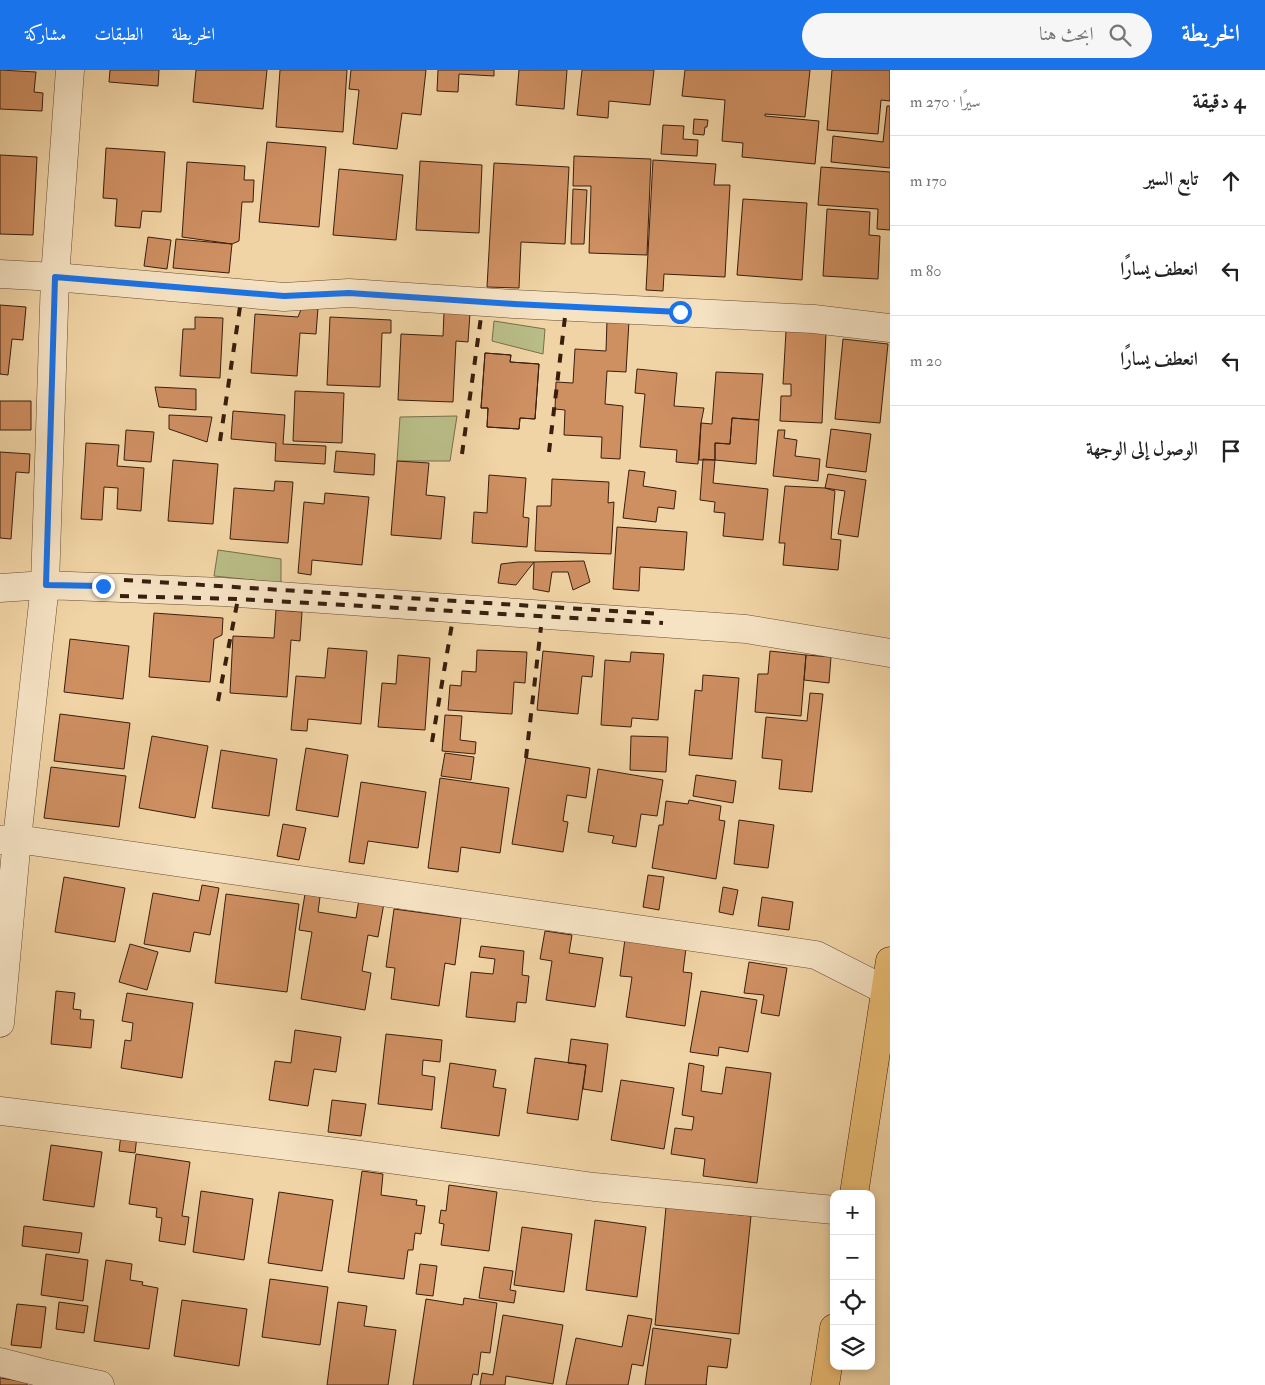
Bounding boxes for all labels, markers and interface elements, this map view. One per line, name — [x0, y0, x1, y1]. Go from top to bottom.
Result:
search box — [802, 13, 1152, 58]
text: الخريطة — [1182, 18, 1240, 49]
icon: search — [1106, 21, 1134, 49]
text: ابحث هنا — [1039, 22, 1094, 46]
text: مشاركة — [25, 23, 66, 46]
text: الطبقات — [94, 23, 143, 46]
text: الخريطة — [171, 23, 215, 46]
text: 4 دقيقة — [1193, 88, 1245, 115]
text: سيرًا · 270 m — [910, 92, 981, 112]
text: تابع السير — [1144, 167, 1198, 191]
icon: ahead — [1217, 167, 1245, 195]
text: 170 m — [910, 171, 947, 191]
text: انعطف يسارًا — [1120, 257, 1198, 281]
icon: left — [1217, 257, 1245, 285]
text: 80 m — [910, 261, 942, 281]
route start — [669, 301, 692, 324]
text: انعطف يسارًا — [1120, 347, 1198, 371]
icon: left — [1217, 347, 1245, 375]
text: 20 m — [910, 351, 942, 371]
text: الوصول إلى الوجهة — [1086, 437, 1198, 461]
icon: arrive — [1217, 437, 1245, 465]
route end — [92, 575, 115, 598]
map controls — [830, 1190, 875, 1370]
button: + — [830, 1190, 875, 1235]
button: − — [830, 1235, 875, 1280]
button: locate — [830, 1280, 875, 1325]
button: layers — [830, 1325, 875, 1370]

